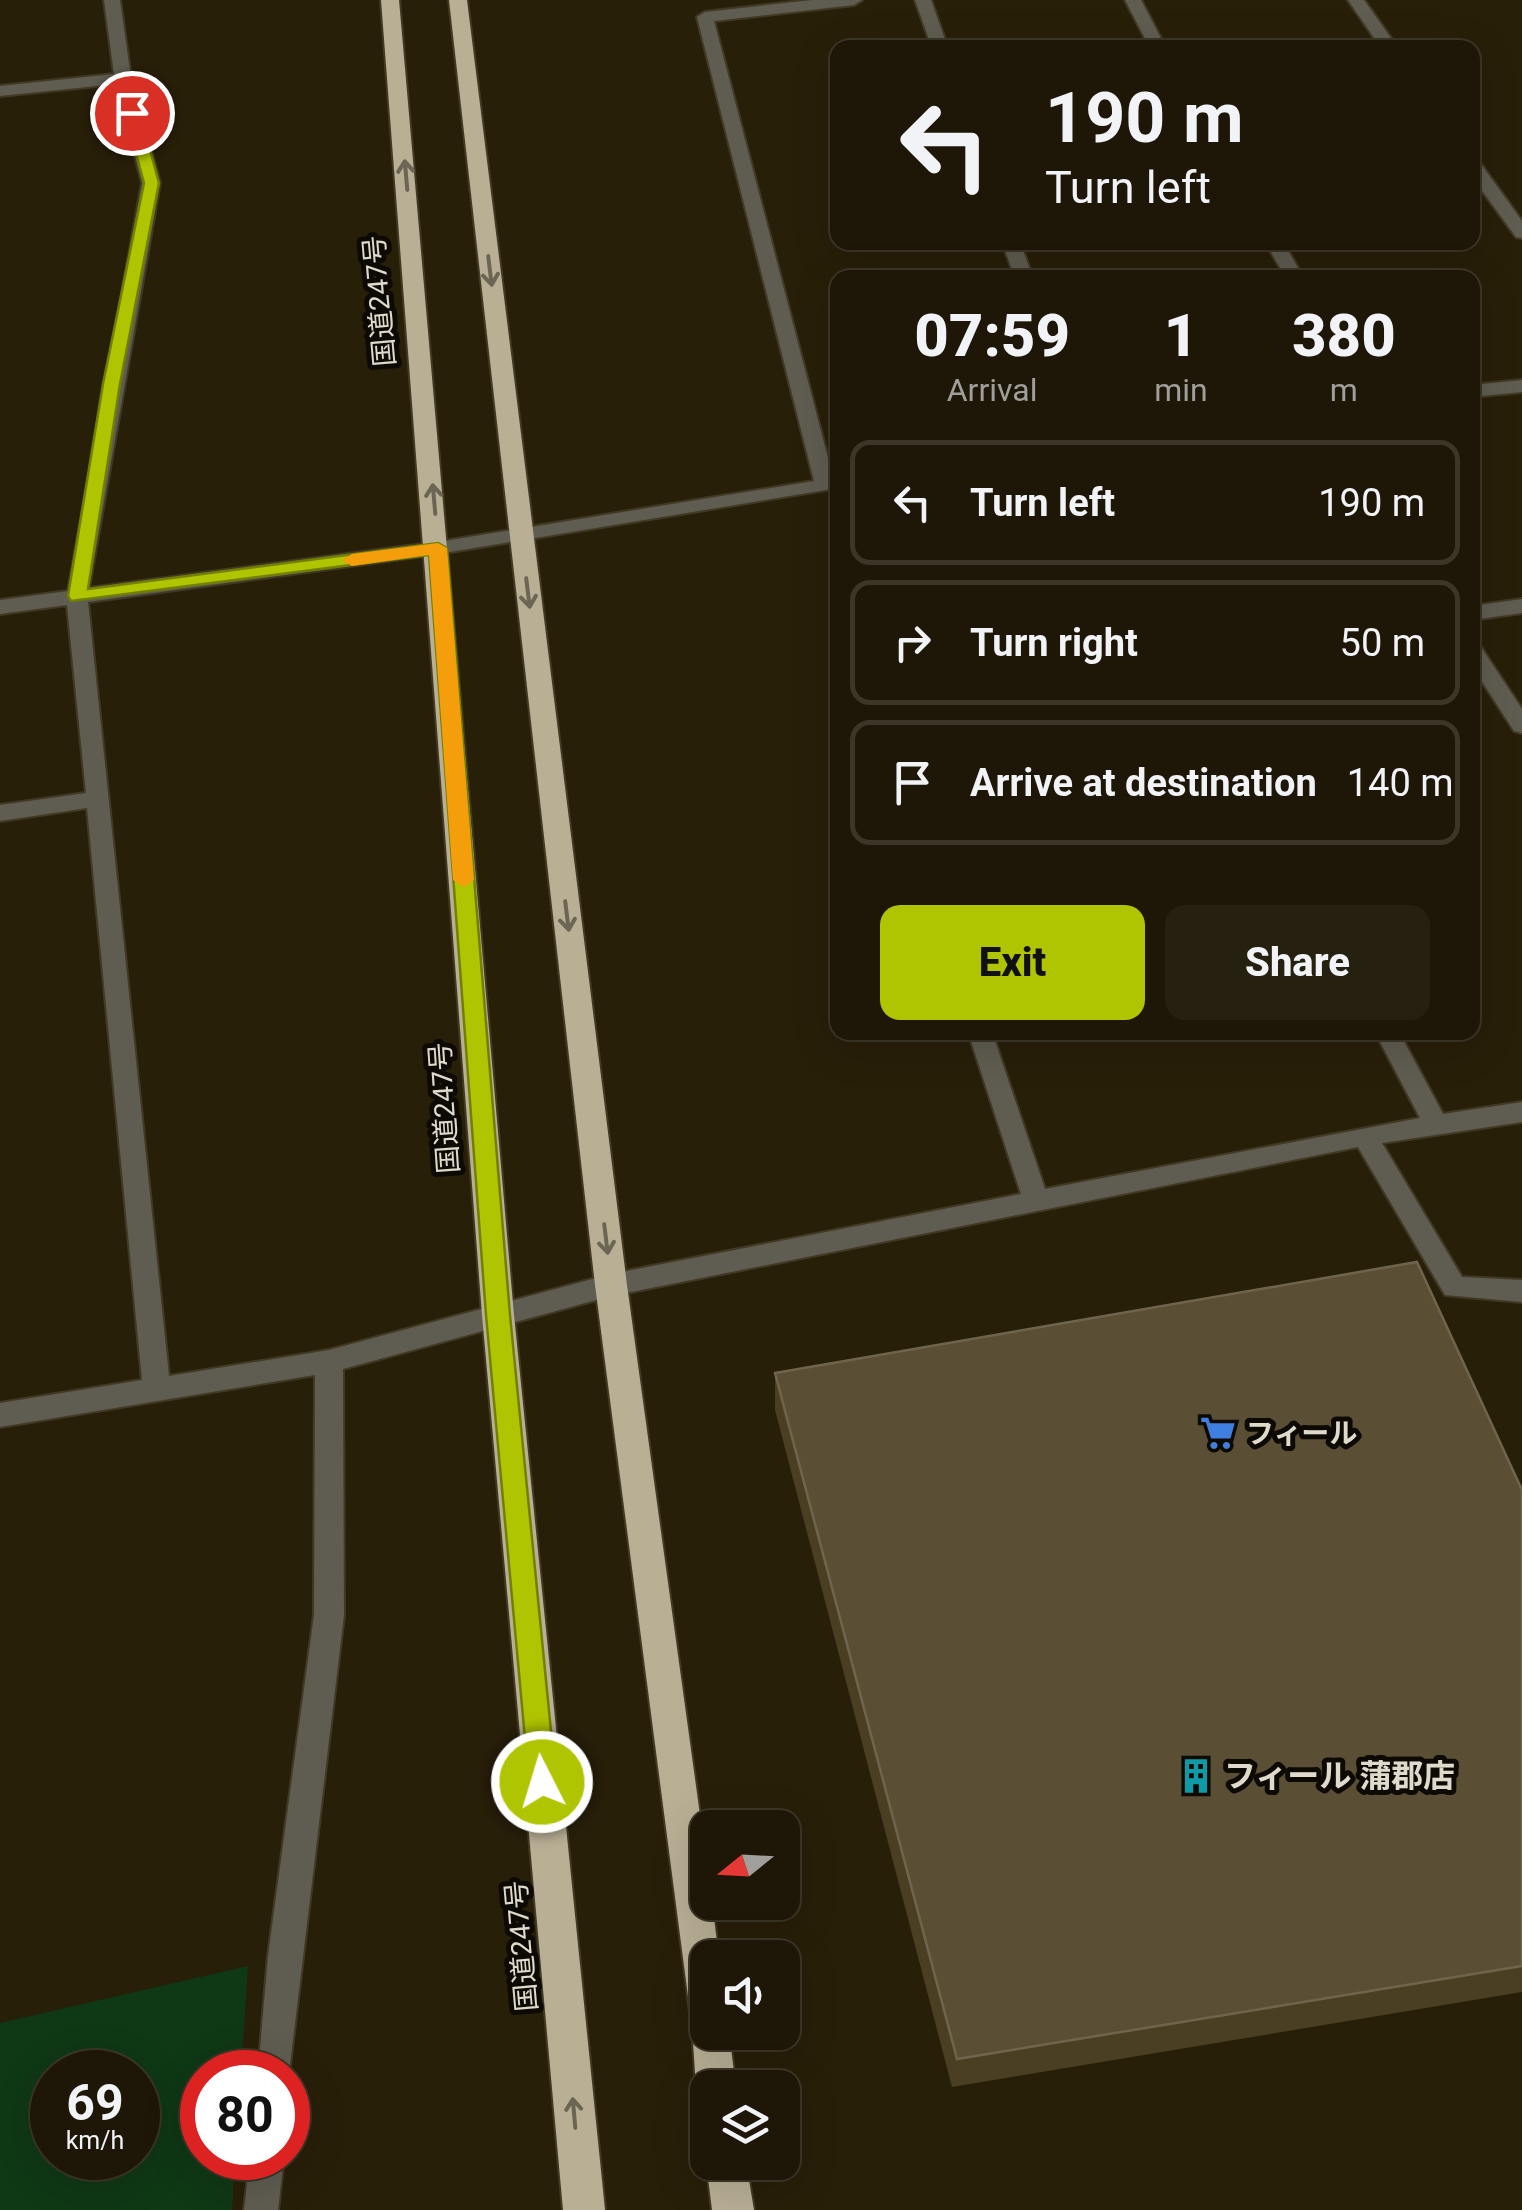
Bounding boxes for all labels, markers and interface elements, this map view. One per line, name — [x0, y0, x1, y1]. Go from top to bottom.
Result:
pin — [90, 71, 175, 156]
text: 190 m — [1045, 77, 1244, 159]
icon: left — [880, 80, 1010, 210]
icon: arrive — [105, 86, 160, 141]
one-way arrow — [397, 160, 416, 192]
text: Turn left — [1045, 161, 1211, 214]
street label: 国道247号 — [357, 234, 402, 368]
one-way arrow — [481, 254, 500, 286]
text: 07:59 — [914, 300, 1070, 371]
text: 1 — [1164, 300, 1198, 371]
text: 380 — [1292, 300, 1396, 371]
text: Arrival — [947, 371, 1038, 409]
text: min — [1154, 371, 1208, 409]
text: m — [1330, 371, 1358, 409]
icon: left — [885, 475, 940, 530]
text: Turn left — [970, 481, 1115, 525]
text: 190 m — [1318, 481, 1425, 525]
one-way arrow — [424, 484, 443, 516]
one-way arrow — [519, 577, 538, 609]
icon: right — [885, 615, 940, 670]
text: Turn right — [970, 621, 1138, 665]
text: 50 m — [1340, 621, 1425, 665]
icon: arrive — [885, 755, 940, 810]
text: Arrive at destination — [970, 761, 1317, 805]
text: 140 m — [1347, 761, 1454, 805]
one-way arrow — [558, 899, 577, 932]
button: Exit — [880, 905, 1145, 1020]
button: Share — [1165, 905, 1430, 1020]
street label: 国道247号 — [423, 1041, 466, 1175]
one-way arrow — [597, 1222, 615, 1254]
supermarket icon: フィール — [1199, 1414, 1237, 1452]
place label: フィール — [1246, 1417, 1357, 1450]
position arrow — [490, 1730, 594, 1834]
building icon: フィール 蒲郡店 — [1177, 1757, 1215, 1795]
place label: フィール 蒲郡店 — [1224, 1757, 1455, 1795]
north arrow — [690, 1810, 800, 1920]
map controls — [690, 1810, 800, 2180]
street label: 国道247号 — [499, 1879, 544, 2013]
button: sound — [690, 1940, 800, 2050]
speed limit sign: 80 — [180, 2050, 310, 2180]
button: layers — [690, 2070, 800, 2180]
text: 69 — [66, 2074, 124, 2132]
one-way arrow — [565, 2097, 584, 2130]
text: km/h — [66, 2126, 124, 2155]

